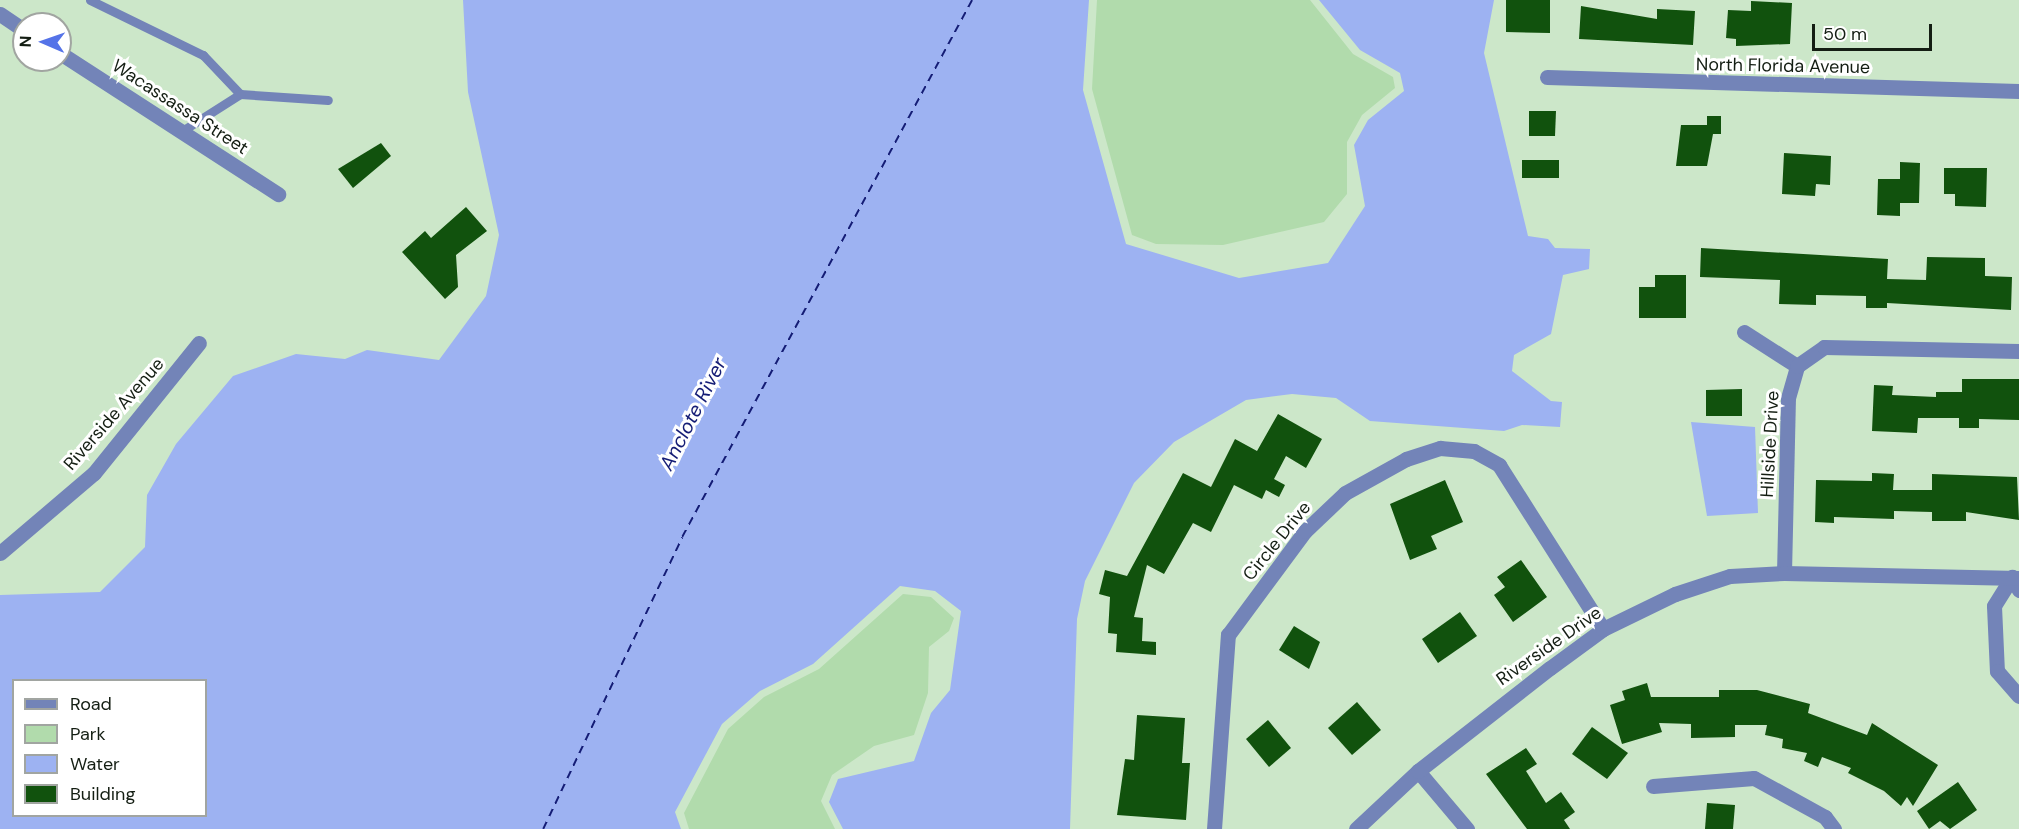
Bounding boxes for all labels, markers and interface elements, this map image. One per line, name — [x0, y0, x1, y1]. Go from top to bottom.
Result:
north arrow — [12, 12, 72, 72]
scale bar — [1815, 12, 1935, 50]
text: 50 m — [1823, 22, 1867, 46]
text: N — [15, 35, 36, 48]
street label: North Florida Avenue — [1696, 54, 1870, 78]
street label: Wacassassa Street — [108, 55, 252, 159]
street label: Riverside Avenue — [59, 353, 169, 475]
water label: Anclote River — [654, 354, 732, 474]
street label: Hillside Drive — [1756, 390, 1784, 498]
street label: Circle Drive — [1239, 497, 1315, 585]
street label: Riverside Drive — [1492, 602, 1606, 690]
legend — [12, 679, 207, 817]
text: Road — [70, 692, 112, 716]
text: Park — [70, 722, 106, 746]
text: Water — [70, 752, 120, 776]
text: Building — [70, 782, 135, 806]

